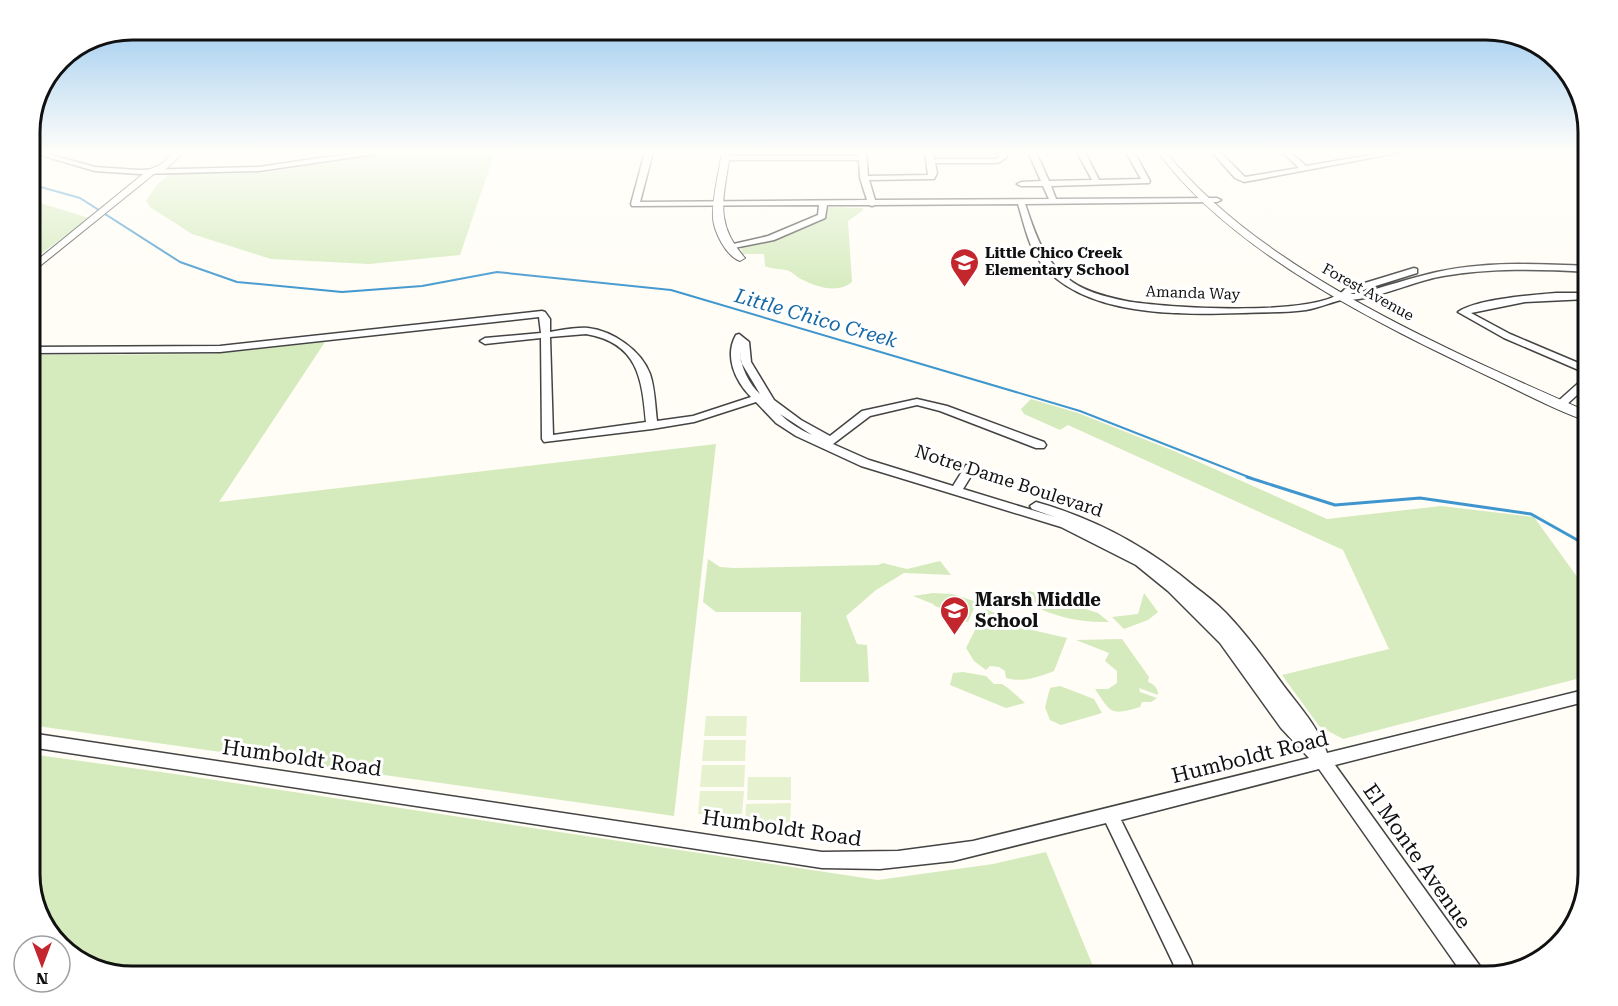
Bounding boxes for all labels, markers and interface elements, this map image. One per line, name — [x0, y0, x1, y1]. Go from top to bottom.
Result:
place label: Little Chico Creek Elementary School — [985, 244, 1129, 279]
school or university icon: Little Chico Creek Elementary School — [948, 246, 980, 288]
street label: Forest Avenue — [1319, 259, 1417, 325]
street label: Amanda Way — [1145, 282, 1241, 304]
water label: Little Chico Creek — [731, 283, 900, 353]
street label: Notre Dame Boulevard — [913, 440, 1106, 521]
place label: Marsh Middle School — [975, 589, 1101, 631]
school or university icon: Marsh Middle School — [938, 594, 970, 636]
street label: Humboldt Road — [1169, 726, 1331, 788]
street label: Humboldt Road — [221, 735, 384, 781]
street label: El Monte Avenue — [1358, 779, 1476, 933]
street label: Humboldt Road — [701, 805, 864, 851]
north arrow — [12, 934, 72, 994]
text: N — [36, 969, 48, 988]

